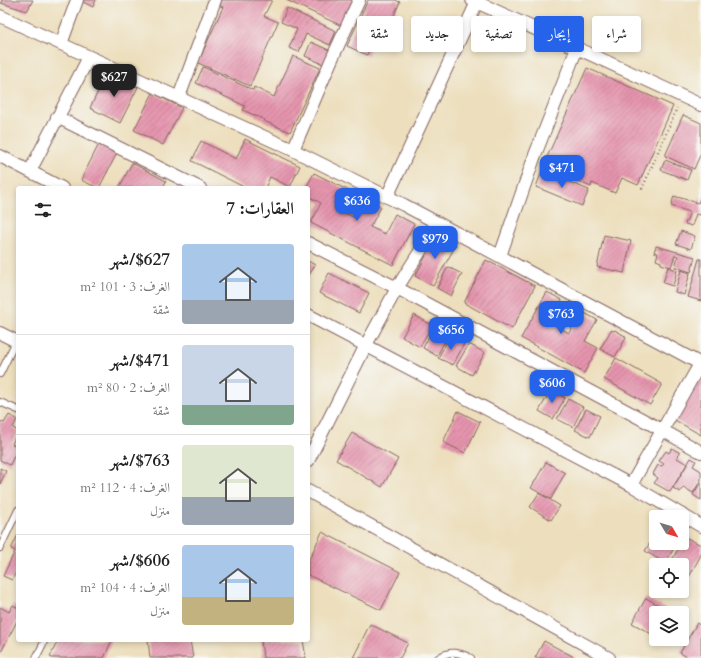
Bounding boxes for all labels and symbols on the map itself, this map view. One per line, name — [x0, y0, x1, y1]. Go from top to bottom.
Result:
pin: $627 — [90, 64, 138, 98]
pin: $471 — [538, 155, 586, 189]
pin: $636 — [333, 188, 381, 222]
pin: $979 — [411, 226, 459, 260]
pin: $763 — [537, 301, 585, 335]
pin: $656 — [427, 317, 475, 351]
pin: $606 — [528, 370, 576, 404]
north arrow — [649, 510, 689, 550]

